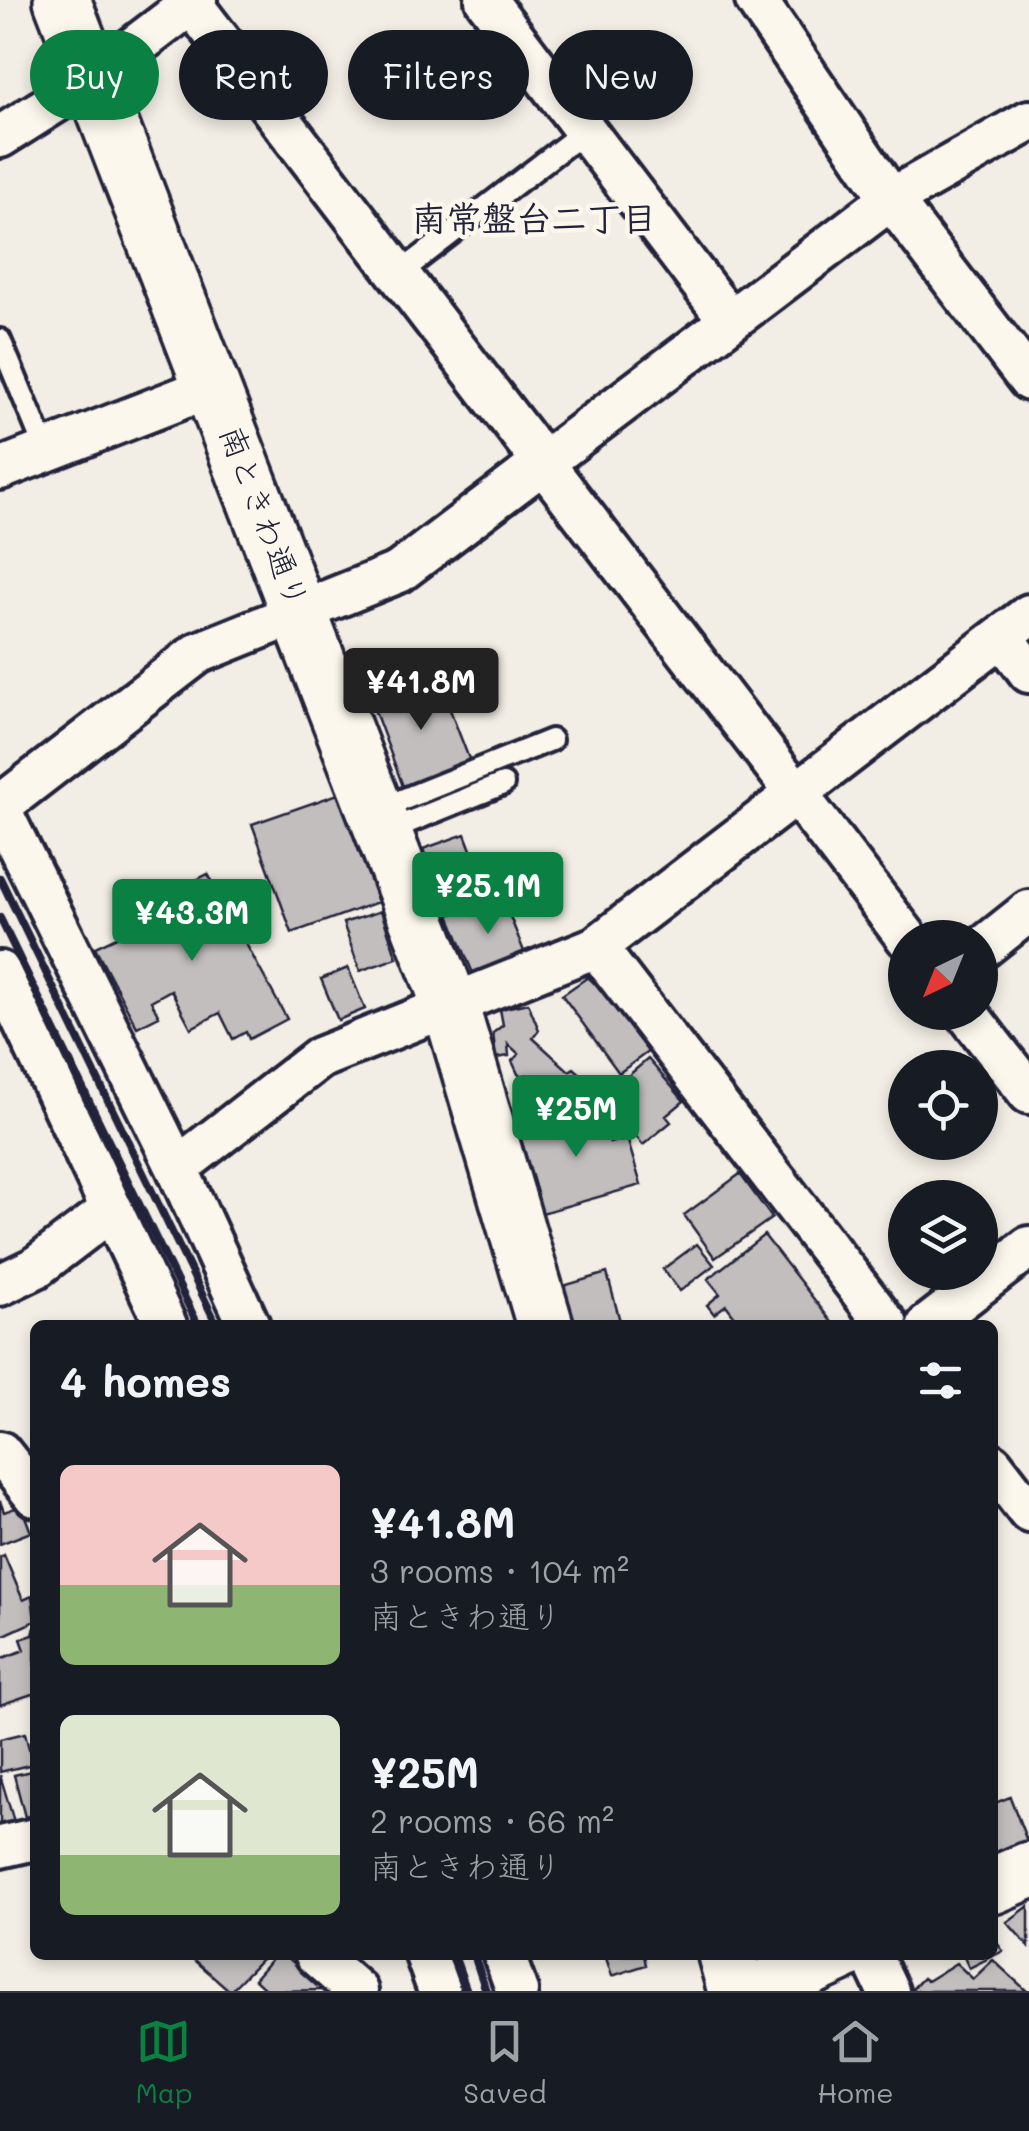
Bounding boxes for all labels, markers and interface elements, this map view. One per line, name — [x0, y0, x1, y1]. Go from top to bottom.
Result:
chip: Buy — [30, 30, 159, 120]
chip: Rent — [179, 30, 328, 120]
chip: Filters — [348, 30, 529, 120]
chip: New — [549, 30, 693, 120]
district label: 南常盤台二丁目 — [411, 194, 657, 240]
street label: 南ときわ通り — [212, 419, 320, 613]
pin: ¥41.8M — [340, 648, 502, 733]
text: ¥41.8M — [365, 659, 477, 701]
pin: ¥25.1M — [407, 852, 569, 937]
text: ¥25.1M — [434, 863, 542, 905]
pin: ¥43.3M — [111, 879, 273, 964]
text: ¥43.3M — [134, 890, 250, 932]
north arrow — [888, 920, 998, 1030]
map controls — [888, 920, 998, 1290]
button: locate — [888, 1050, 998, 1160]
pin: ¥25M — [517, 1075, 635, 1160]
text: ¥25M — [534, 1086, 618, 1128]
button: layers — [888, 1180, 998, 1290]
text: 4 homes — [60, 1353, 231, 1408]
icon: filters — [913, 1353, 968, 1408]
text: ¥41.8M — [370, 1494, 516, 1549]
icon: home — [140, 1505, 260, 1625]
text: 3 rooms · 104 m² — [370, 1549, 629, 1591]
text: 南ときわ通り — [370, 1594, 562, 1636]
text: ¥25M — [370, 1744, 480, 1799]
icon: home — [140, 1755, 260, 1875]
text: 2 rooms · 66 m² — [370, 1799, 614, 1841]
text: 南ときわ通り — [370, 1844, 562, 1886]
tab: Map — [135, 2014, 192, 2110]
tab: Saved — [463, 2014, 546, 2110]
tab: Home — [817, 2014, 894, 2110]

